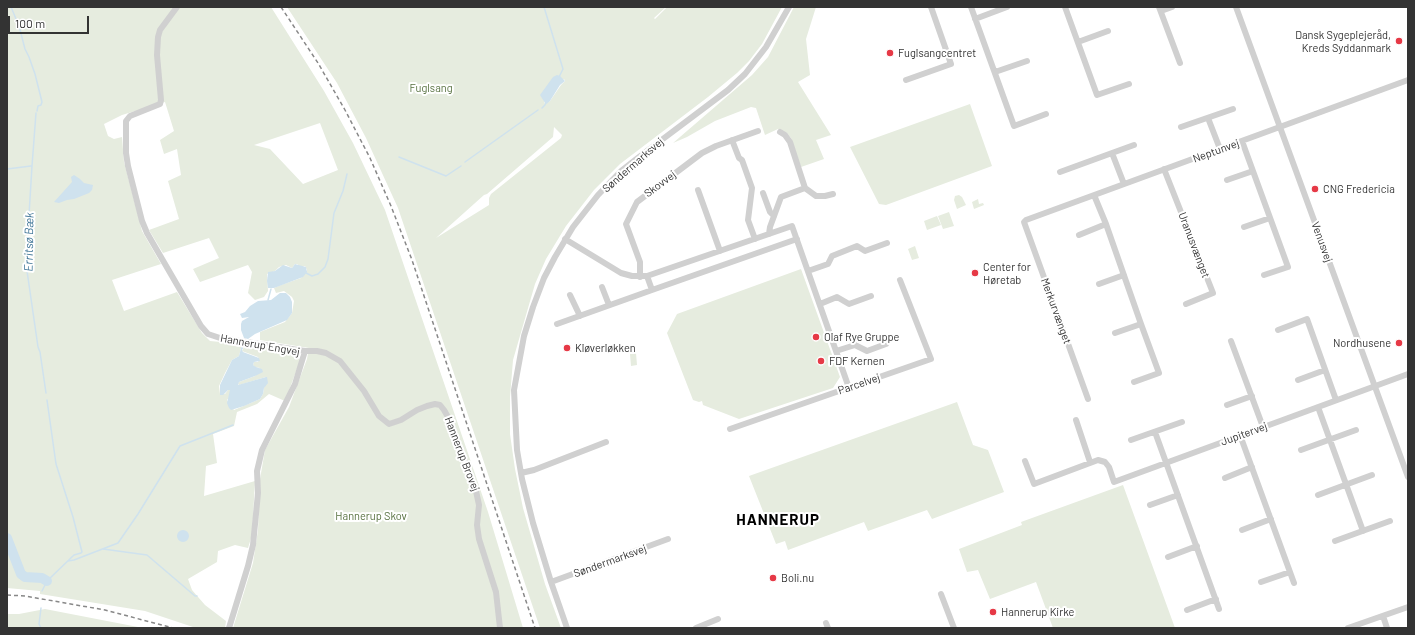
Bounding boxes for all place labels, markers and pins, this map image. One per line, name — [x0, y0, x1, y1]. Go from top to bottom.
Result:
place label: Dansk Sygeplejeråd, Kreds Syddanmark — [1295, 28, 1391, 54]
marker: Dansk Sygeplejeråd, Kreds Syddanmark — [1394, 36, 1404, 46]
place label: Fuglsangcentret — [898, 46, 976, 60]
marker: Fuglsangcentret — [885, 48, 895, 58]
place label: CNG Fredericia — [1323, 182, 1395, 196]
marker: CNG Fredericia — [1310, 184, 1320, 194]
place label: Center for Høretab — [983, 260, 1031, 286]
marker: Center for Høretab — [970, 268, 980, 278]
place label: Olaf Rye Gruppe — [824, 330, 899, 344]
marker: Olaf Rye Gruppe — [811, 332, 821, 342]
place label: Nordhusene — [1333, 336, 1391, 350]
marker: Nordhusene — [1394, 338, 1404, 348]
place label: Kløverløkken — [575, 341, 636, 355]
marker: Kløverløkken — [562, 343, 572, 353]
place label: FDF Kernen — [829, 354, 885, 368]
marker: FDF Kernen — [816, 356, 826, 366]
place label: Boli.nu — [781, 571, 814, 585]
marker: Boli.nu — [768, 573, 778, 583]
place label: Hannerup Kirke — [1001, 605, 1074, 619]
marker: Hannerup Kirke — [988, 607, 998, 617]

